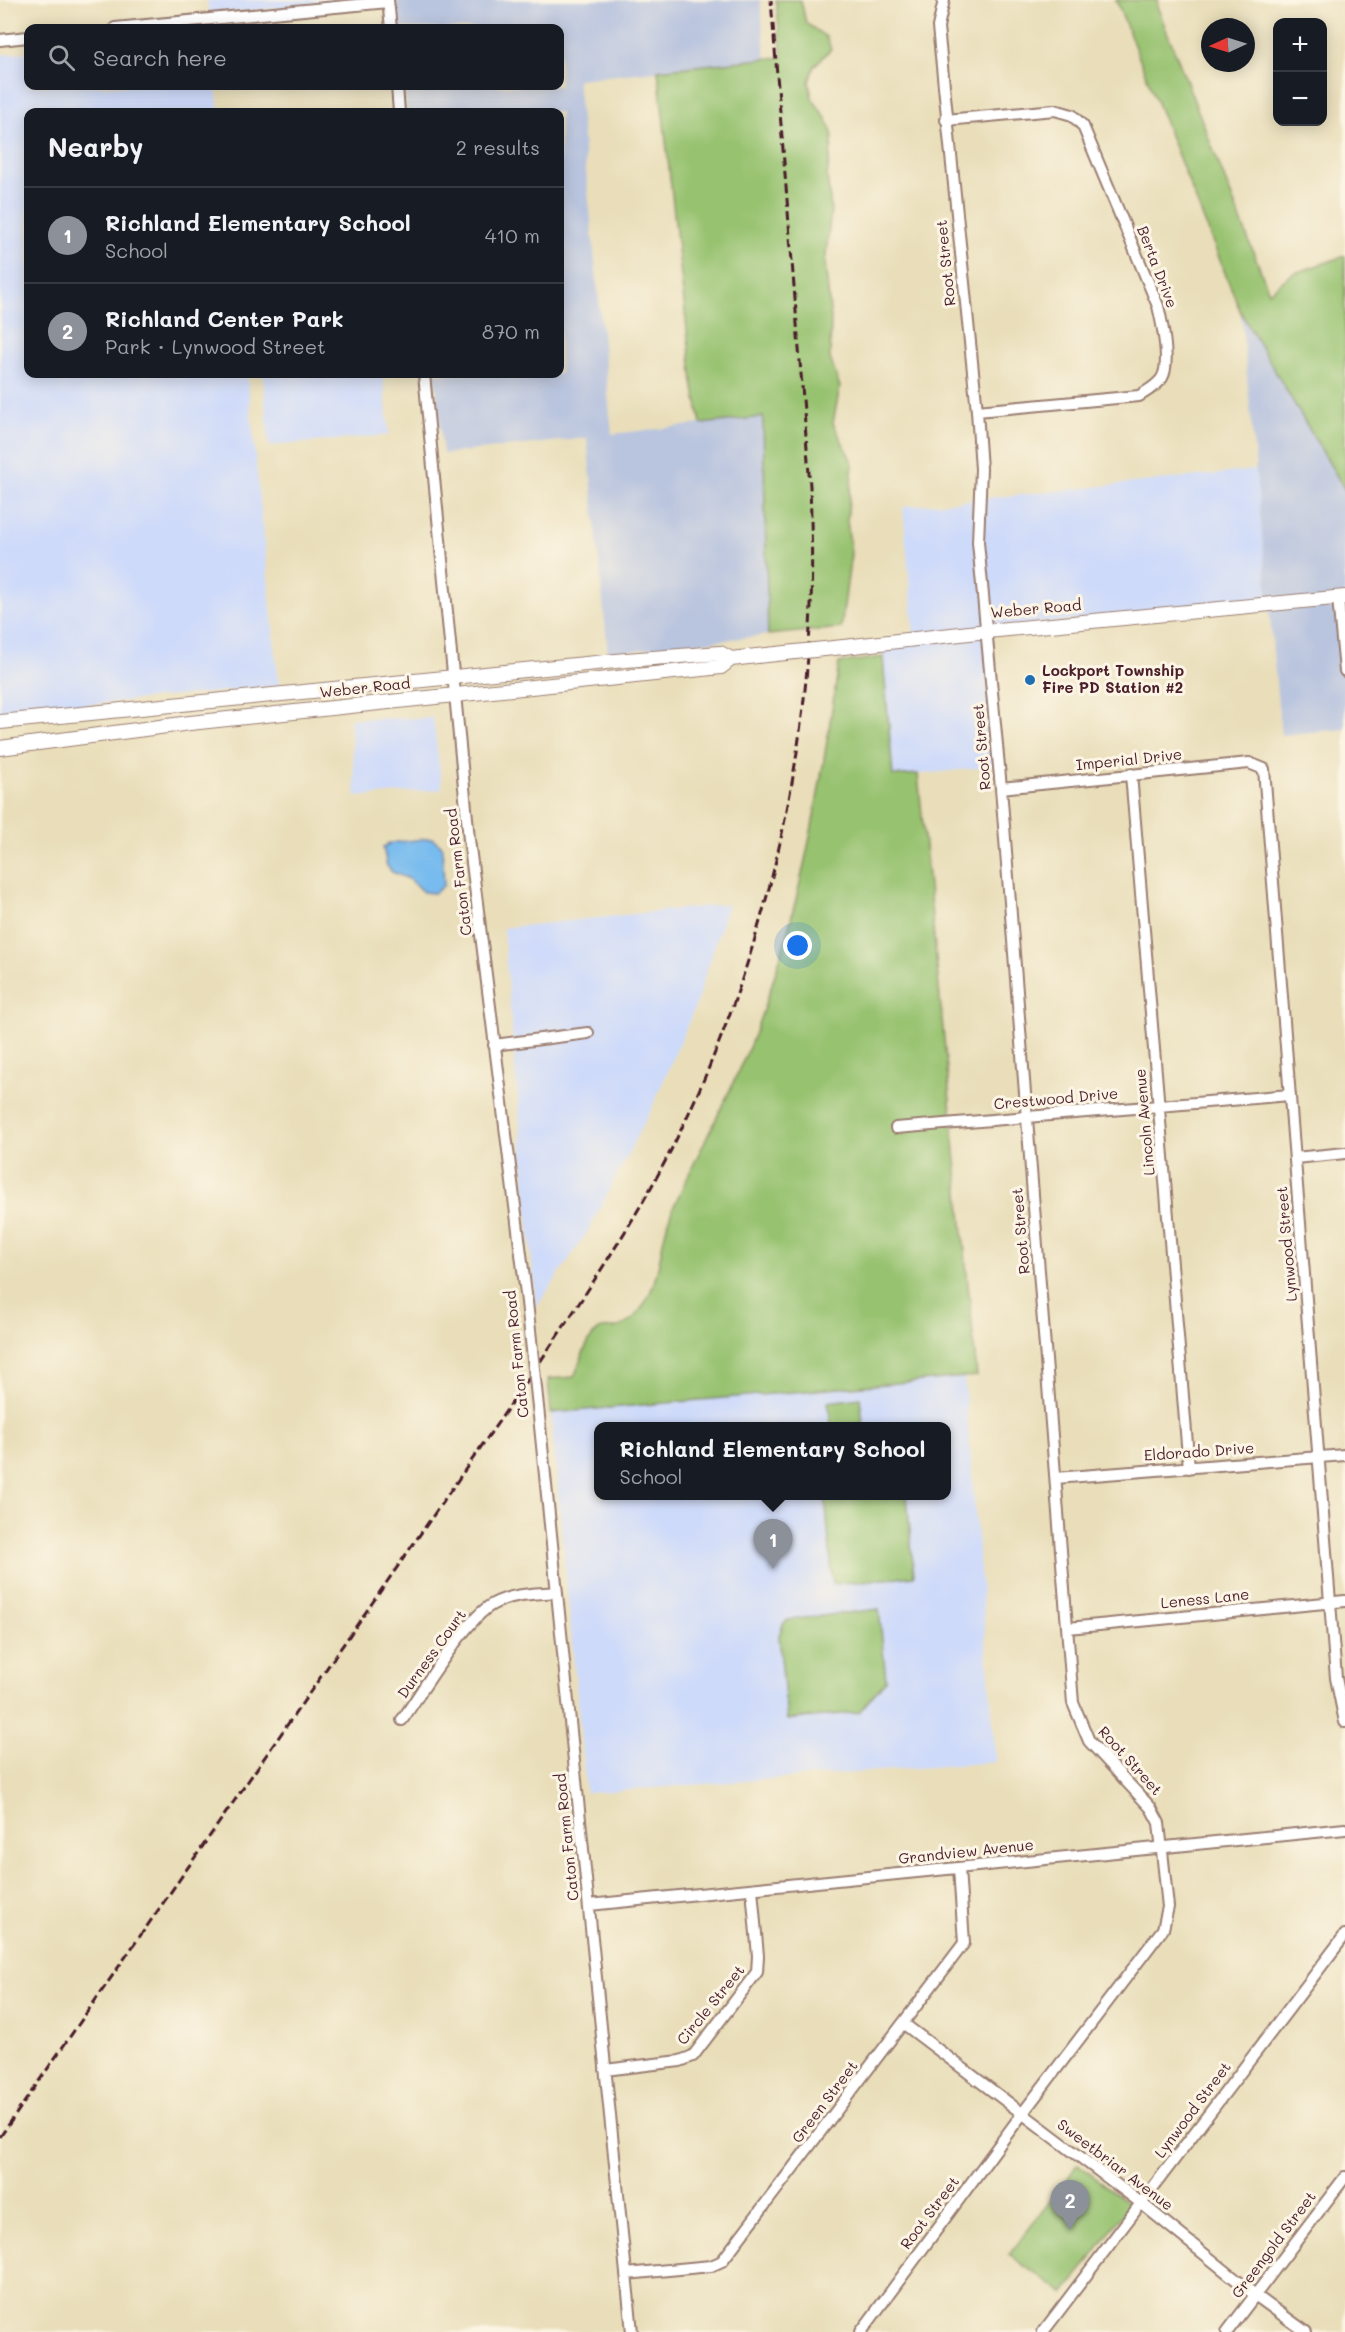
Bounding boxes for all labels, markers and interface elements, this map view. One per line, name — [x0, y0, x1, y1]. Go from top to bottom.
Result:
north arrow — [1201, 18, 1255, 72]
map controls — [1273, 18, 1327, 126]
button: + — [1273, 18, 1327, 72]
search box — [24, 24, 564, 90]
icon: search — [45, 41, 78, 74]
text: Search here — [93, 43, 227, 72]
button: − — [1273, 72, 1327, 126]
text: Nearby — [48, 130, 143, 164]
text: 2 results — [456, 134, 540, 160]
text: Richland Elementary School — [105, 208, 411, 237]
street label: Root Street — [931, 219, 959, 307]
text: 1 — [63, 222, 72, 248]
text: 410 m — [485, 222, 540, 248]
street label: Berta Drive — [1133, 223, 1183, 311]
text: School — [105, 237, 168, 263]
text: Richland Center Park — [105, 304, 344, 333]
text: 2 — [62, 318, 73, 344]
text: 870 m — [482, 318, 540, 344]
text: Park · Lynwood Street — [105, 333, 326, 359]
street label: Weber Road — [990, 594, 1082, 622]
place label: Lockport Township Fire PD Station #2 — [1042, 660, 1184, 697]
street label: Weber Road — [319, 672, 411, 702]
marker: Lockport Township Fire PD Station #2 — [1023, 673, 1037, 687]
street label: Root Street — [967, 703, 995, 791]
street label: Imperial Drive — [1075, 743, 1183, 775]
street label: Caton Farm Road — [440, 807, 476, 937]
your location — [783, 931, 812, 960]
street label: Lincoln Avenue — [1129, 1068, 1159, 1176]
street label: Crestwood Drive — [993, 1083, 1119, 1113]
street label: Lynwood Street — [1271, 1186, 1301, 1303]
street label: Root Street — [1006, 1187, 1034, 1275]
street label: Caton Farm Road — [499, 1289, 533, 1419]
popup — [594, 1422, 951, 1500]
text: Richland Elementary School — [620, 1434, 925, 1463]
street label: Eldorado Drive — [1143, 1437, 1255, 1465]
text: School — [620, 1463, 683, 1489]
pin: 1 — [754, 1520, 792, 1569]
street label: Leness Lane — [1160, 1583, 1250, 1613]
street label: Durness Court — [392, 1605, 470, 1702]
street label: Root Street — [1094, 1721, 1167, 1799]
street label: Caton Farm Road — [549, 1772, 583, 1902]
street label: Grandview Avenue — [897, 1834, 1035, 1868]
street label: Circle Street — [672, 1960, 749, 2048]
street label: Green Street — [787, 2056, 862, 2147]
street label: Lynwood Street — [1149, 2057, 1235, 2162]
street label: Sweetbriar Avenue — [1053, 2114, 1178, 2214]
street label: Root Street — [895, 2172, 963, 2253]
pin: 2 — [1050, 2180, 1090, 2230]
street label: Greengold Street — [1226, 2187, 1320, 2302]

